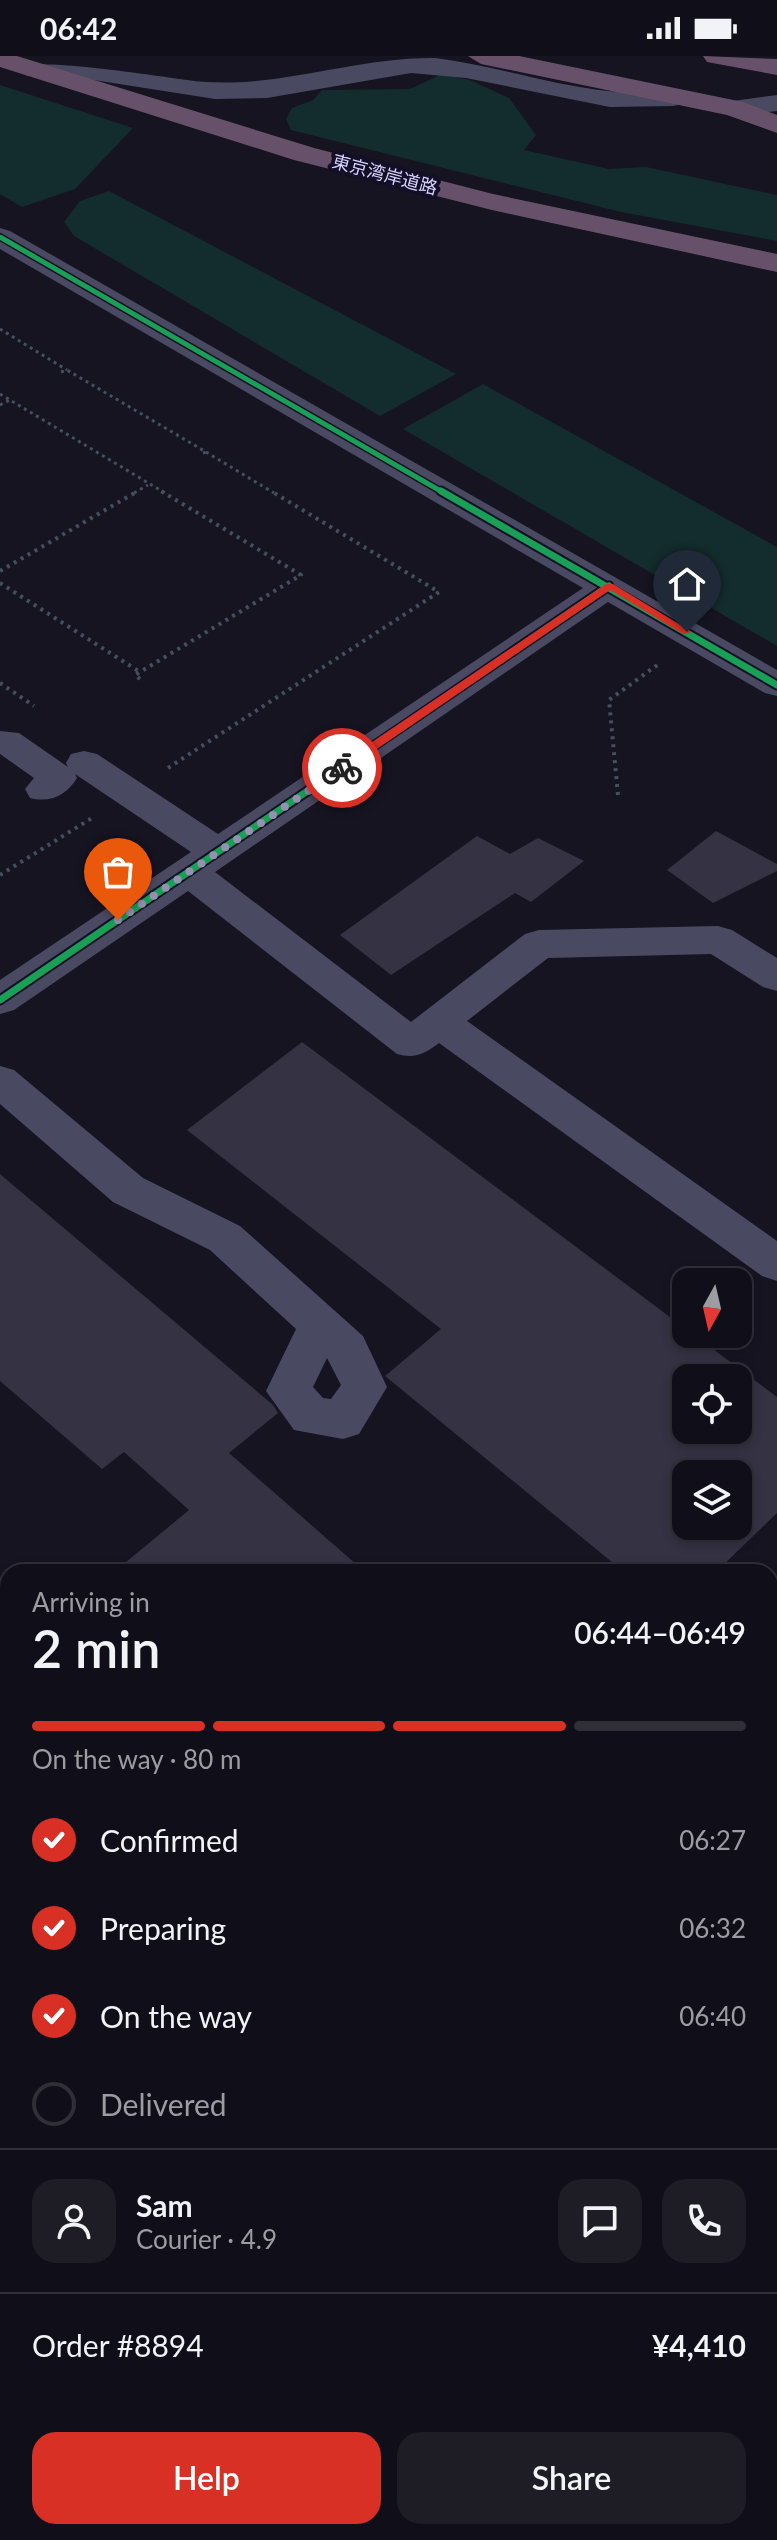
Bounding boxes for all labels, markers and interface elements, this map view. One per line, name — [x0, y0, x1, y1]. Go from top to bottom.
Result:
text: 06:42 — [40, 10, 117, 46]
street label: 東京湾岸道路 — [330, 149, 440, 199]
pin — [653, 550, 721, 632]
icon: home — [665, 562, 709, 606]
courier — [302, 728, 382, 808]
icon: bike — [320, 746, 364, 790]
pin — [84, 838, 152, 920]
icon: bag — [96, 850, 140, 894]
north arrow — [672, 1268, 752, 1348]
map controls — [672, 1268, 752, 1540]
button: locate — [672, 1364, 752, 1444]
button: layers — [672, 1460, 752, 1540]
text: Arriving in — [32, 1586, 150, 1618]
text: 06:44–06:49 — [574, 1614, 746, 1650]
text: 2 min — [32, 1617, 160, 1679]
text: On the way · 80 m — [32, 1743, 241, 1775]
icon: check — [32, 1818, 76, 1862]
text: Confirmed — [100, 1822, 239, 1858]
text: 06:27 — [679, 1824, 746, 1856]
icon: check — [32, 1906, 76, 1950]
text: Preparing — [100, 1910, 226, 1946]
text: 06:32 — [679, 1912, 746, 1944]
icon: check — [32, 1994, 76, 2038]
text: On the way — [100, 1998, 252, 2034]
text: 06:40 — [679, 2000, 746, 2032]
text: Delivered — [100, 2086, 227, 2122]
button: person — [32, 2179, 116, 2263]
button: chat — [558, 2179, 642, 2263]
button: phone — [662, 2179, 746, 2263]
text: Sam — [136, 2187, 193, 2223]
text: Courier · 4.9 — [136, 2223, 277, 2255]
text: Order #8894 — [32, 2327, 204, 2363]
text: ¥4,410 — [652, 2327, 746, 2363]
button: Help — [32, 2432, 381, 2524]
button: Share — [397, 2432, 746, 2524]

